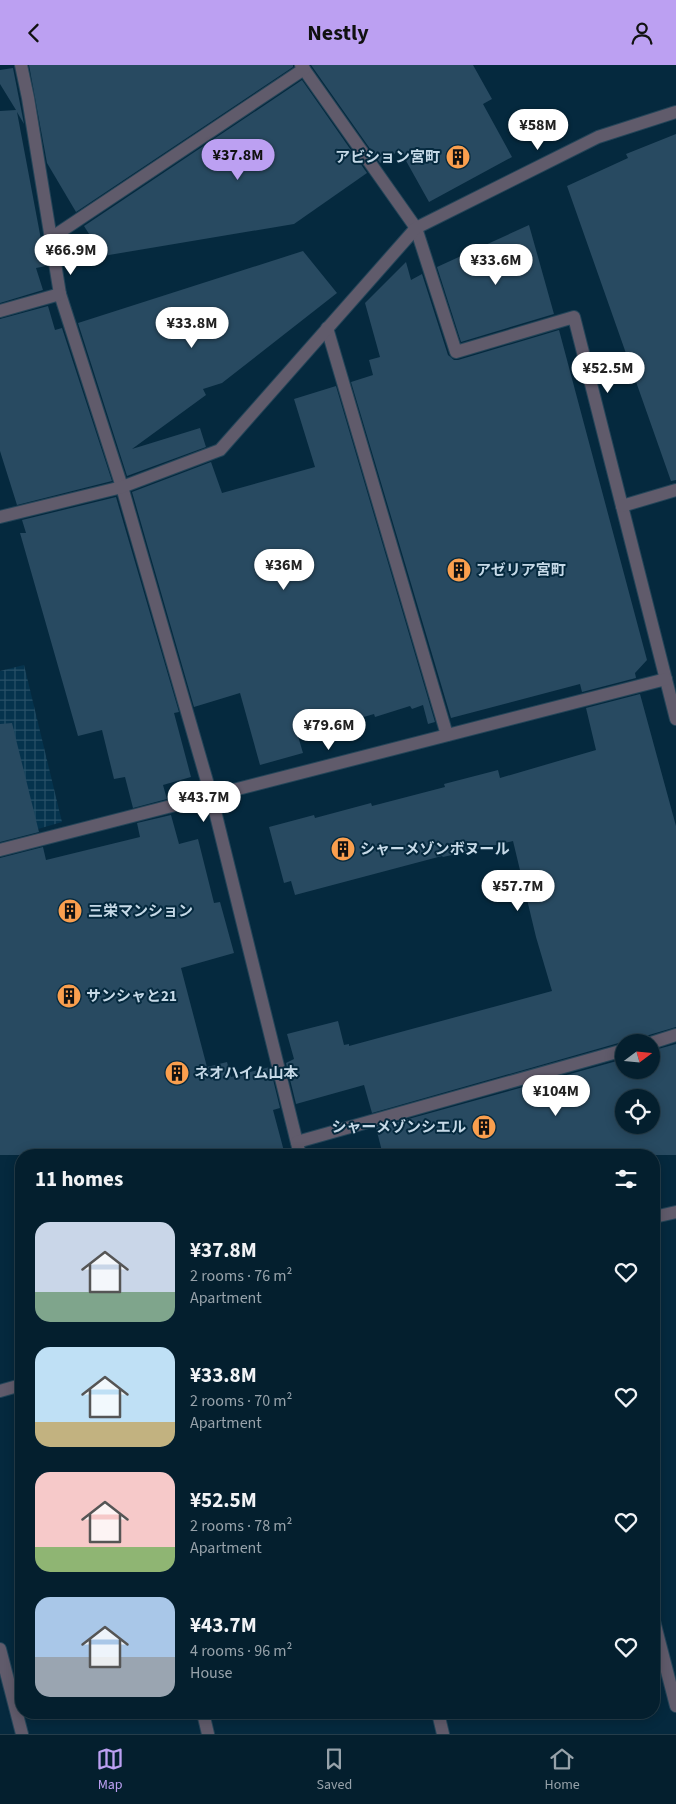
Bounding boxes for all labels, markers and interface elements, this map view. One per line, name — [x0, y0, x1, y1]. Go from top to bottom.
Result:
text: Nestly — [307, 17, 369, 49]
icon: back — [20, 19, 48, 47]
icon: person — [628, 19, 656, 47]
pin: ¥58M — [508, 109, 568, 151]
text: ¥58M — [519, 114, 557, 136]
pin: ¥37.8M — [197, 139, 279, 181]
text: ¥37.8M — [213, 144, 263, 166]
building icon: アビション宮町 — [445, 144, 471, 170]
place label: アビション宮町 — [335, 147, 440, 168]
pin: ¥66.9M — [30, 233, 112, 276]
text: ¥66.9M — [46, 239, 96, 261]
pin: ¥33.6M — [455, 243, 537, 286]
text: ¥33.6M — [471, 249, 521, 271]
pin: ¥33.8M — [151, 307, 233, 349]
text: ¥33.8M — [167, 312, 217, 334]
pin: ¥52.5M — [567, 351, 649, 394]
text: ¥52.5M — [583, 357, 633, 379]
pin: ¥36M — [254, 549, 314, 591]
text: ¥36M — [265, 554, 303, 576]
building icon: アゼリア宮町 — [446, 557, 472, 583]
place label: アゼリア宮町 — [476, 560, 566, 581]
pin: ¥79.6M — [288, 709, 370, 751]
text: ¥79.6M — [304, 714, 354, 736]
pin: ¥43.7M — [163, 781, 245, 823]
text: ¥43.7M — [179, 786, 229, 808]
building icon: シャーメゾンボヌール — [330, 836, 356, 862]
place label: シャーメゾンボヌール — [360, 839, 509, 860]
pin: ¥57.7M — [477, 869, 559, 912]
text: ¥57.7M — [493, 875, 543, 897]
building icon: 三栄マンション — [57, 898, 83, 924]
place label: 三栄マンション — [88, 901, 193, 922]
building icon: サンシャと21 — [56, 983, 82, 1009]
place label: サンシャと21 — [86, 986, 177, 1007]
north arrow — [615, 1034, 660, 1079]
map controls — [615, 1034, 660, 1134]
building icon: ネオハイム山本 — [164, 1060, 190, 1086]
place label: ネオハイム山本 — [194, 1063, 298, 1084]
pin: ¥104M — [521, 1075, 591, 1117]
text: ¥104M — [533, 1080, 579, 1102]
button: locate — [615, 1089, 660, 1134]
building icon: シャーメゾンシエル — [471, 1114, 497, 1140]
place label: シャーメゾンシエル — [332, 1117, 466, 1138]
text: 11 homes — [35, 1164, 123, 1194]
icon: filters — [612, 1165, 640, 1193]
text: ¥37.8M — [190, 1235, 257, 1265]
icon: home — [75, 1242, 135, 1302]
icon: heart — [612, 1258, 640, 1286]
text: 2 rooms · 76 m² — [190, 1265, 292, 1287]
text: Apartment — [190, 1287, 262, 1309]
text: ¥33.8M — [190, 1360, 257, 1390]
icon: home — [75, 1367, 135, 1427]
icon: heart — [612, 1383, 640, 1411]
text: 2 rooms · 70 m² — [190, 1390, 292, 1412]
text: Apartment — [190, 1412, 262, 1434]
text: ¥52.5M — [190, 1485, 257, 1515]
icon: home — [75, 1492, 135, 1552]
icon: heart — [612, 1508, 640, 1536]
text: 2 rooms · 78 m² — [190, 1515, 292, 1537]
text: Apartment — [190, 1537, 262, 1559]
text: ¥43.7M — [190, 1610, 257, 1640]
icon: home — [75, 1617, 135, 1677]
icon: heart — [612, 1633, 640, 1661]
text: 4 rooms · 96 m² — [190, 1640, 292, 1662]
text: House — [190, 1662, 232, 1684]
tab: Map — [96, 1745, 124, 1795]
tab: Saved — [316, 1745, 352, 1795]
tab: Home — [545, 1745, 580, 1795]

